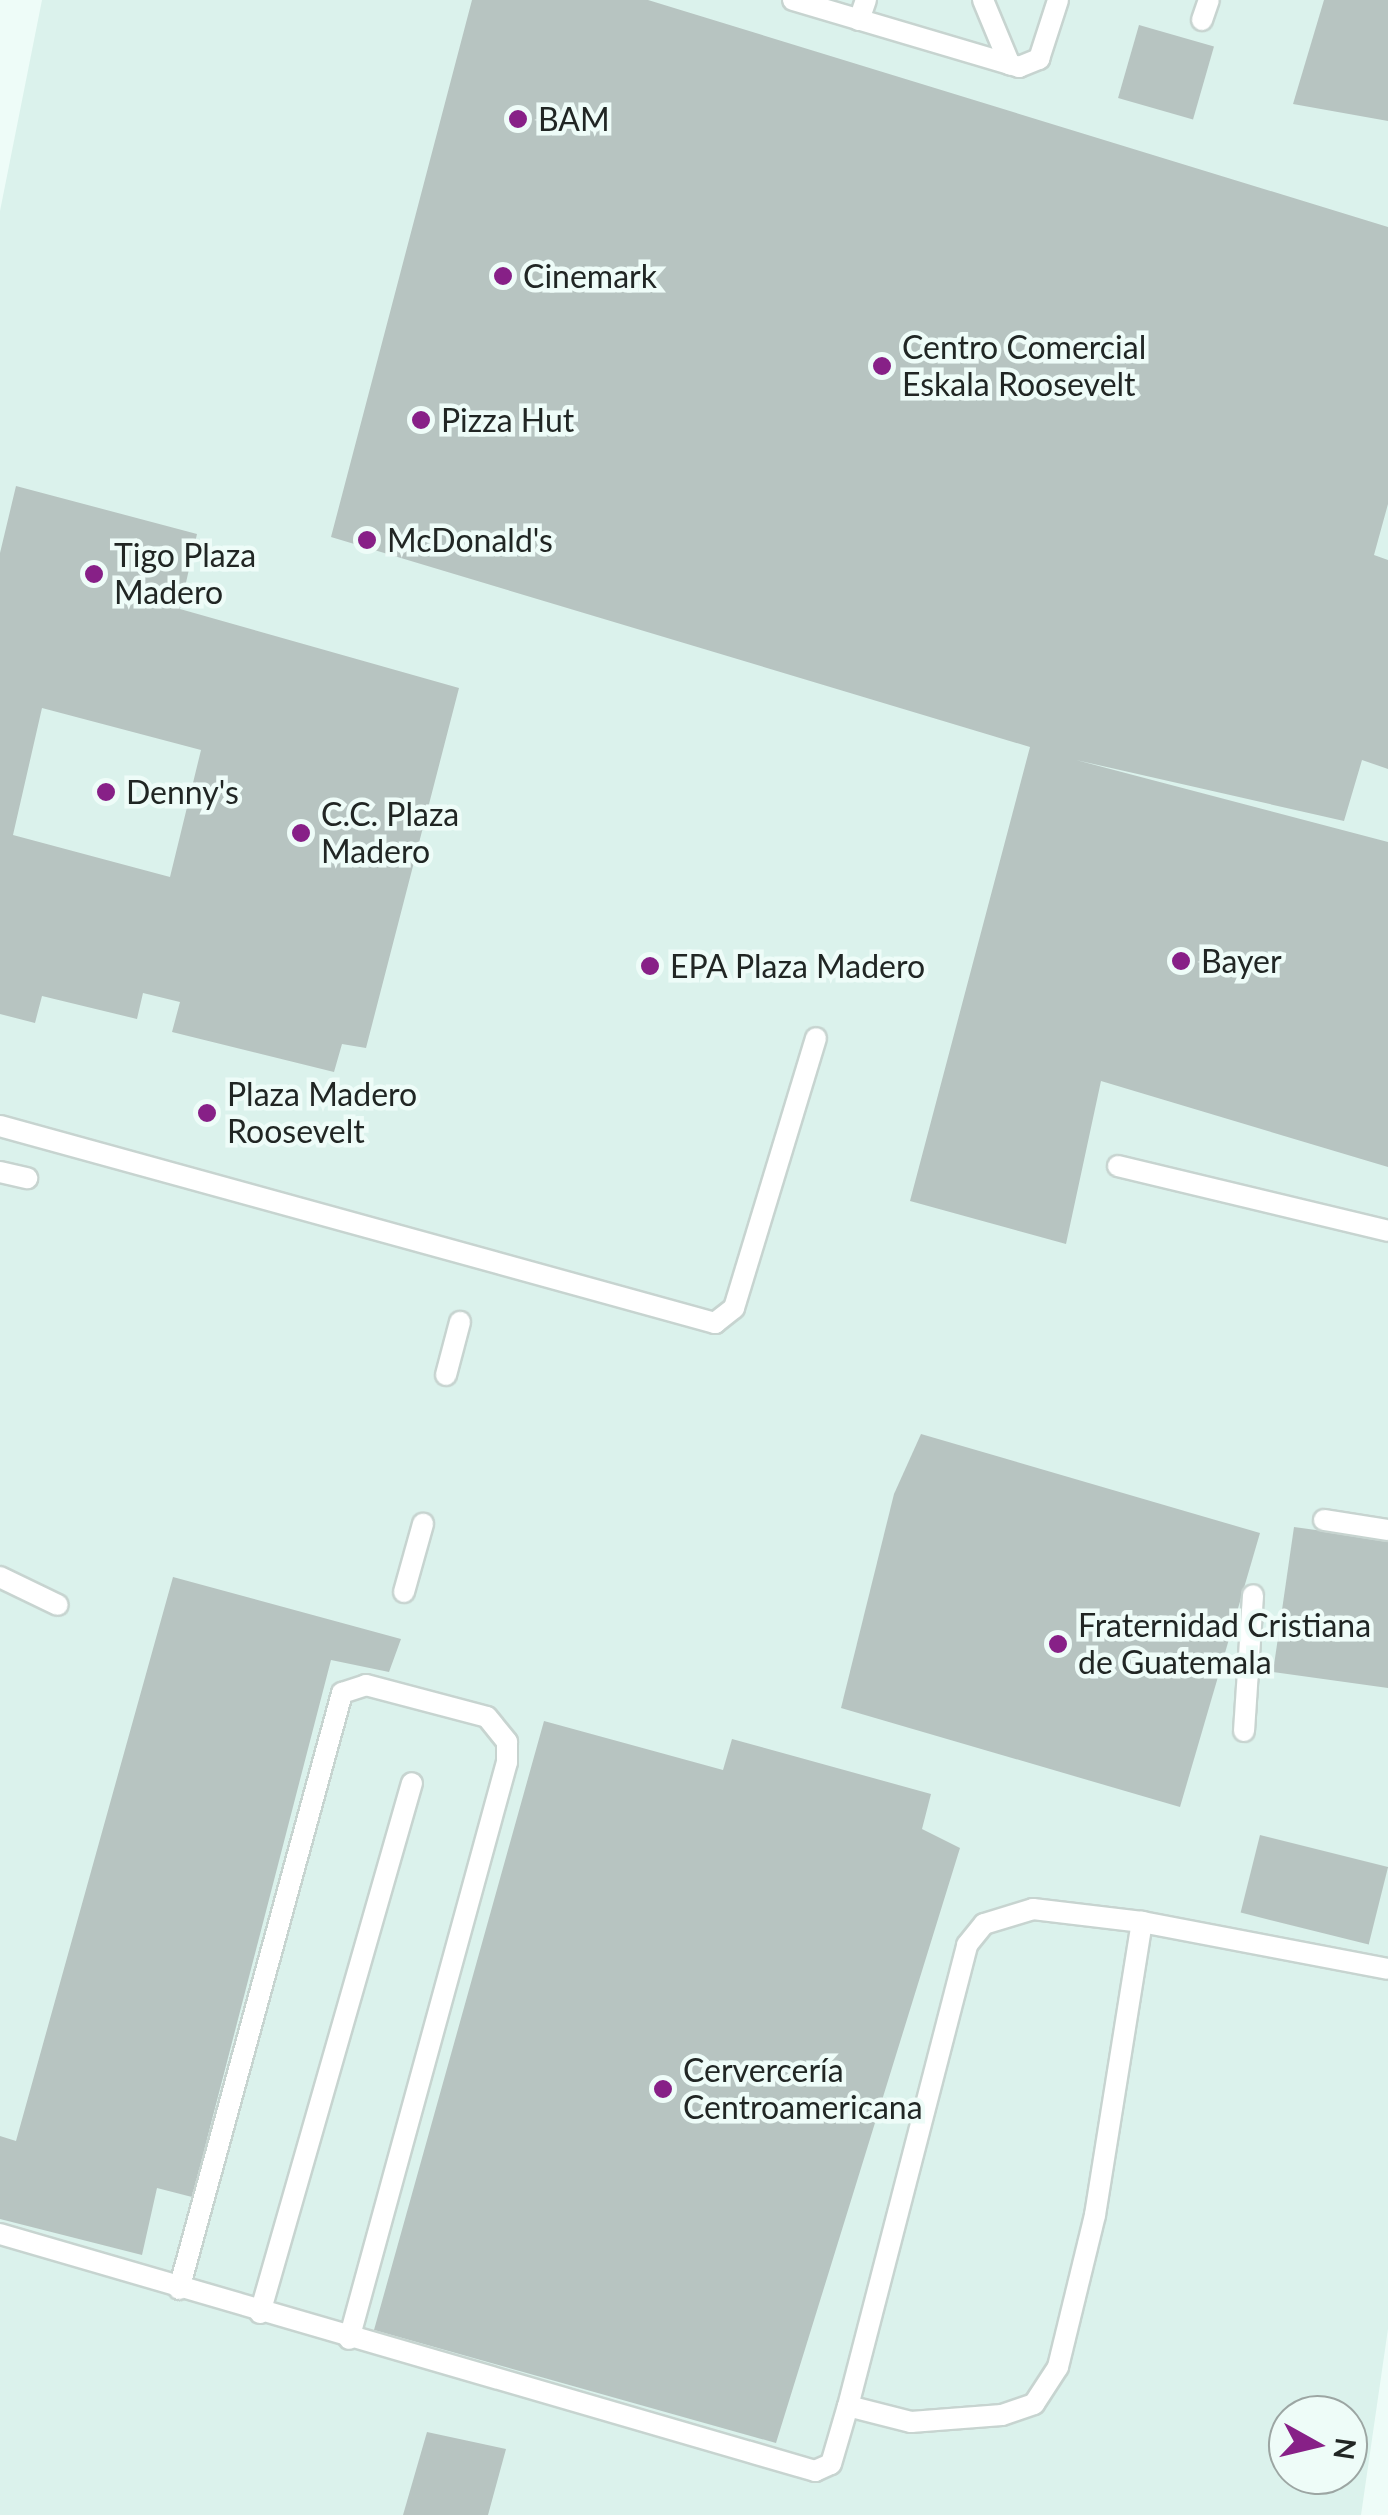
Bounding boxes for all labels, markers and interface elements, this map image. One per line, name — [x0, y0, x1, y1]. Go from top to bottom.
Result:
place label: BAM — [538, 100, 610, 138]
marker: BAM — [507, 108, 529, 130]
place label: Cinemark — [523, 257, 657, 295]
marker: Cinemark — [492, 265, 514, 287]
place label: Centro Comercial Eskala Roosevelt — [902, 329, 1146, 404]
marker: Centro Comercial Eskala Roosevelt — [871, 355, 893, 377]
place label: Pizza Hut — [441, 401, 574, 439]
marker: Pizza Hut — [410, 409, 432, 431]
place label: McDonald's — [387, 521, 553, 559]
marker: McDonald's — [356, 529, 378, 551]
place label: Tigo Plaza Madero — [114, 537, 256, 612]
marker: Tigo Plaza Madero — [83, 563, 105, 585]
place label: Denny's — [126, 773, 239, 811]
marker: Denny's — [95, 781, 117, 803]
place label: C.C. Plaza Madero — [321, 796, 459, 871]
marker: C.C. Plaza Madero — [290, 822, 312, 844]
place label: Bayer — [1201, 942, 1282, 980]
place label: EPA Plaza Madero — [670, 947, 926, 985]
marker: Bayer — [1170, 950, 1192, 972]
marker: EPA Plaza Madero — [639, 955, 661, 977]
place label: Plaza Madero Roosevelt — [227, 1076, 417, 1151]
marker: Plaza Madero Roosevelt — [196, 1102, 218, 1124]
place label: Fraternidad Cristiana de Guatemala — [1078, 1607, 1371, 1682]
marker: Fraternidad Cristiana de Guatemala — [1047, 1633, 1069, 1655]
place label: Cervercería Centroamericana — [683, 2052, 923, 2127]
marker: Cervercería Centroamericana — [652, 2078, 674, 2100]
north arrow — [1268, 2395, 1368, 2495]
text: N — [1327, 2436, 1364, 2462]

